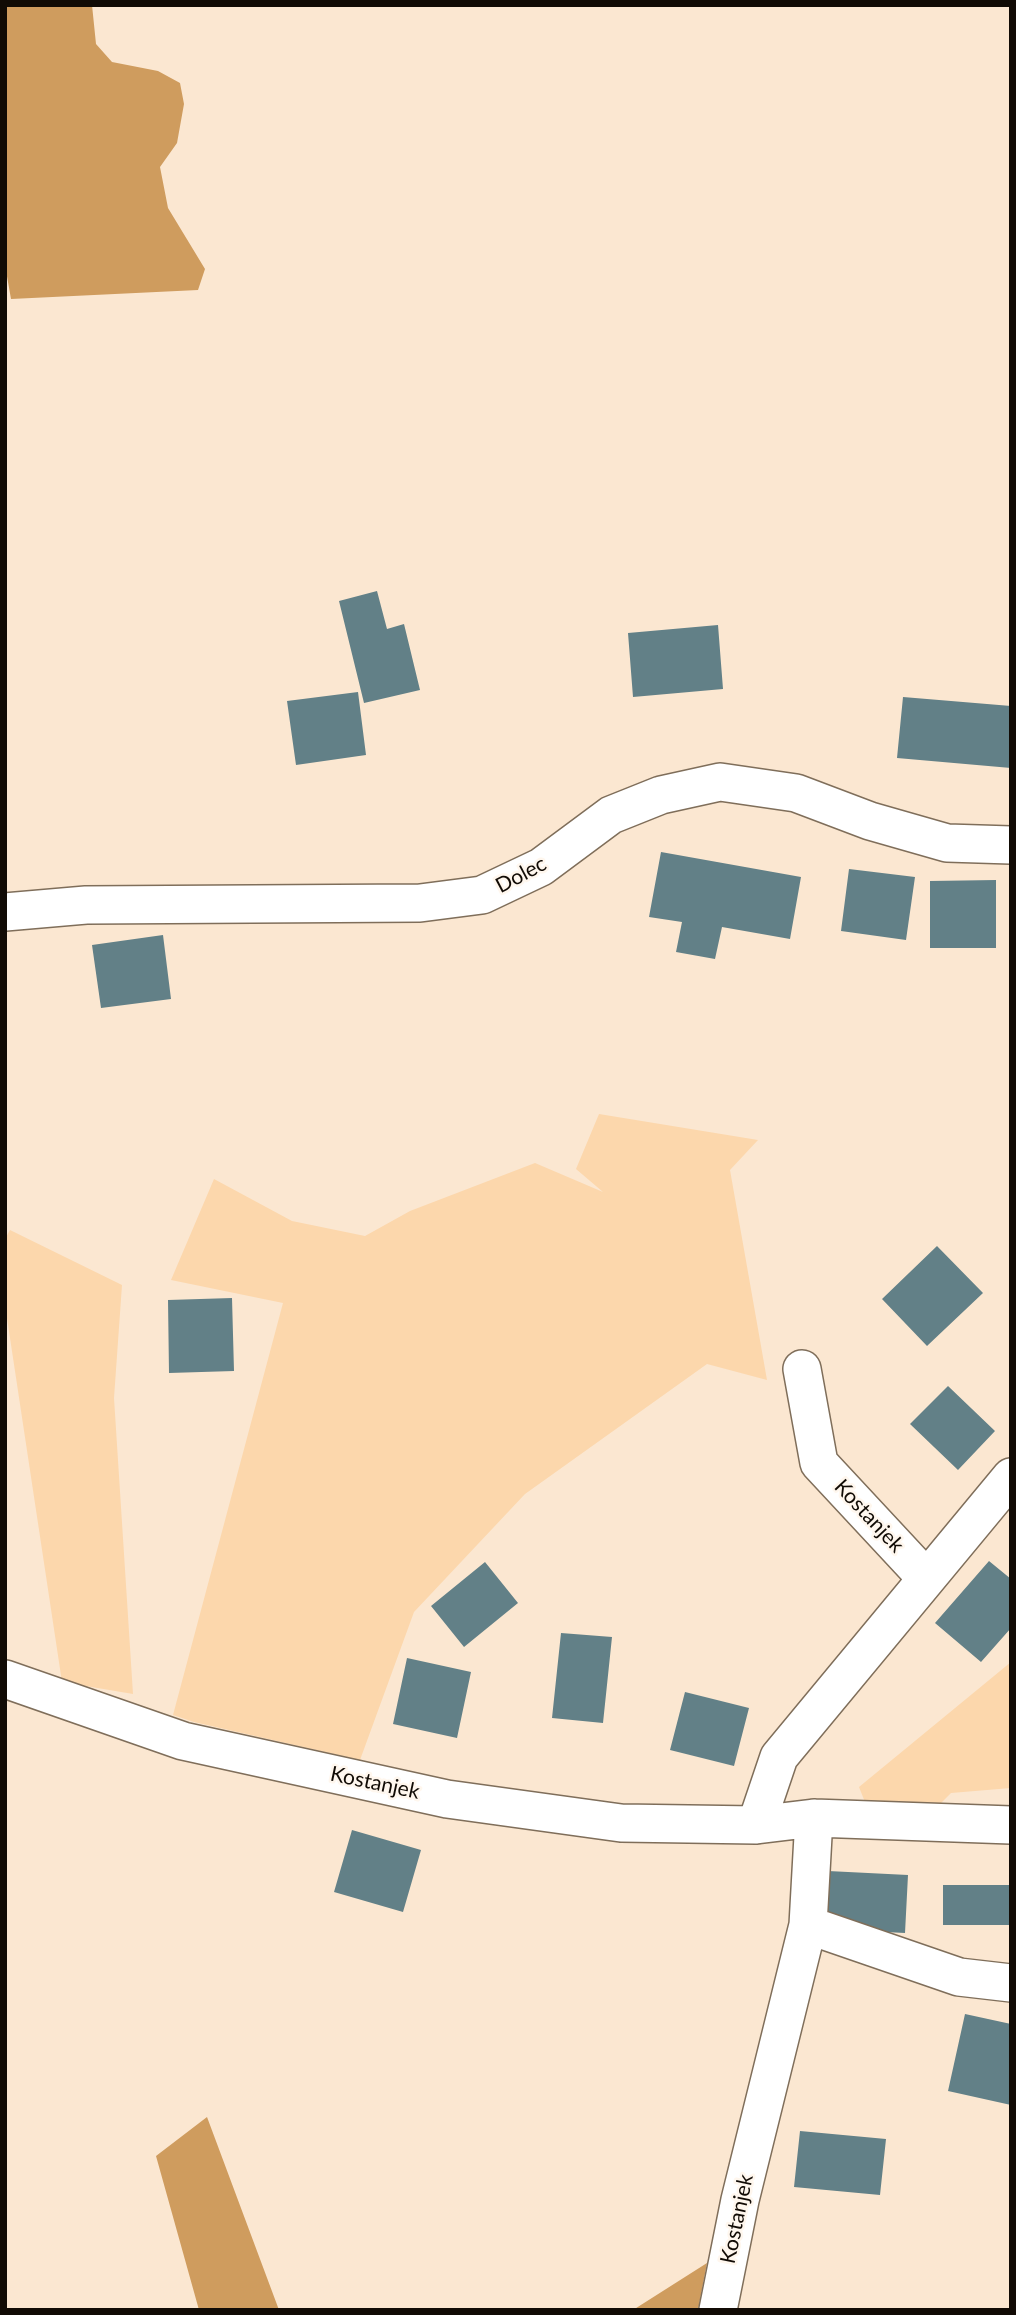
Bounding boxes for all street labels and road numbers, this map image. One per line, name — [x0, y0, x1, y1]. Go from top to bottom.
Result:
street label: Dolec — [491, 851, 551, 899]
street label: Kostanjek — [829, 1474, 909, 1558]
street label: Kostanjek — [328, 1761, 422, 1805]
street label: Kostanjek — [715, 2172, 759, 2266]

